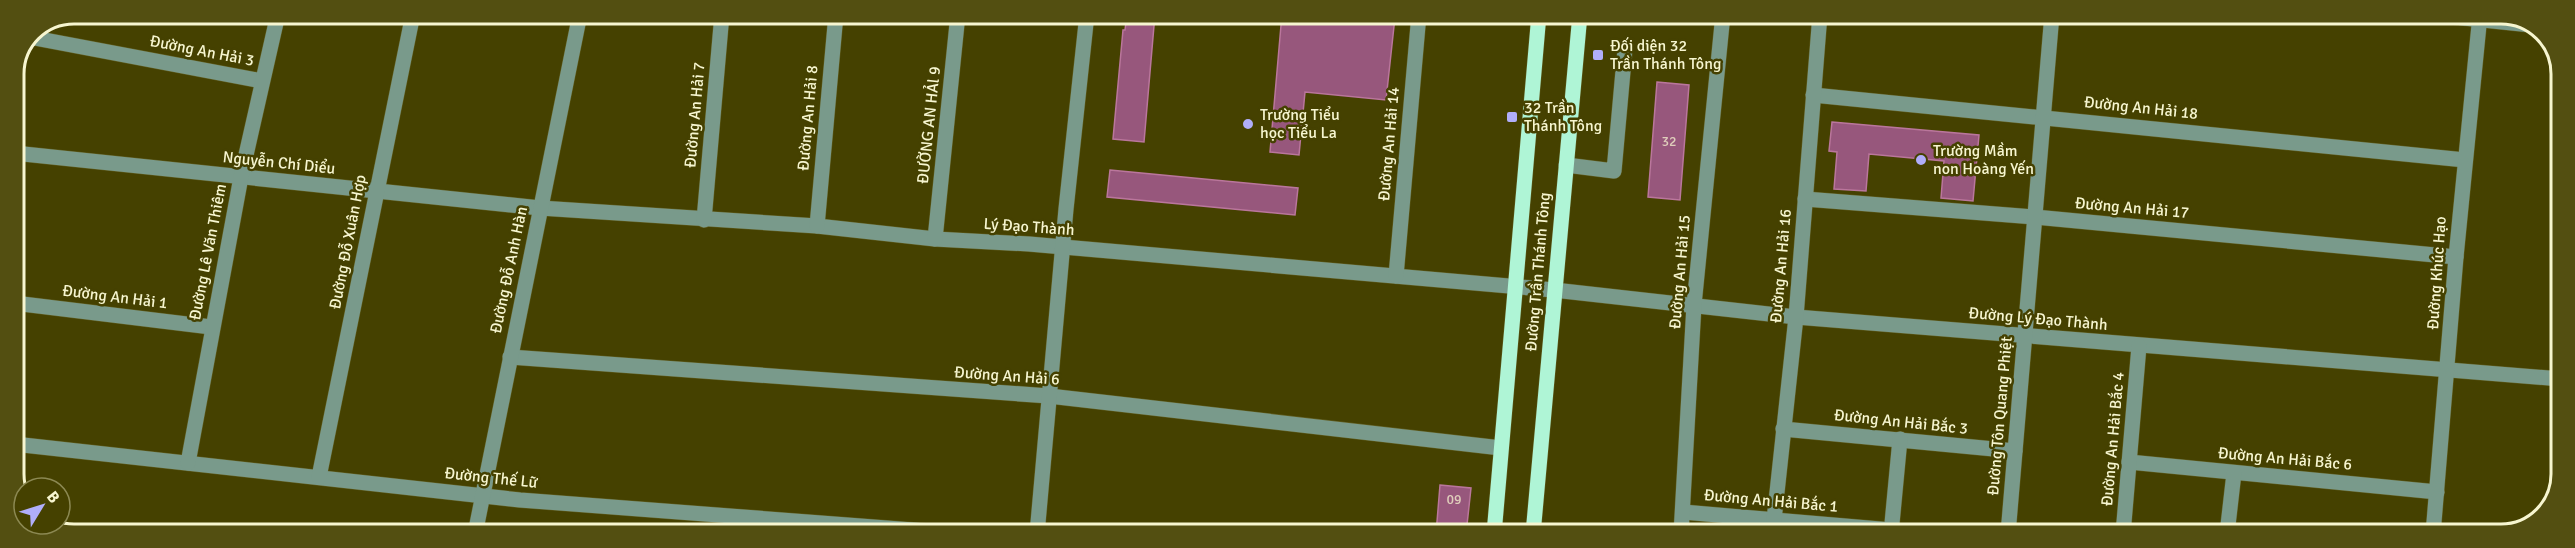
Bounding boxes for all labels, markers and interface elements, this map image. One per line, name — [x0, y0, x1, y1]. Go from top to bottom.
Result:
street label: Đường An Hải 3 — [148, 31, 256, 71]
place label: Đối diện 32 Trần Thánh Tông — [1610, 36, 1721, 74]
marker: Đối diện 32 Trần Thánh Tông — [1591, 48, 1605, 62]
street label: Đường An Hải 7 — [680, 61, 710, 169]
street label: Đường An Hải 8 — [793, 64, 823, 172]
street label: ĐƯỜNG AN HẢl 9 — [913, 65, 945, 185]
street label: Đường An Hải 14 — [1374, 86, 1404, 202]
street label: Đường An Hải 18 — [2083, 92, 2199, 124]
place label: 32 Trần Thánh Tông — [1524, 98, 1602, 136]
place label: Trường Tiểu học Tiểu La — [1260, 105, 1340, 143]
marker: 32 Trần Thánh Tông — [1505, 110, 1519, 124]
marker: Trường Tiểu học Tiểu La — [1241, 117, 1255, 131]
house number: 32 — [1661, 133, 1677, 150]
place label: Trường Mầm non Hoàng Yến — [1933, 141, 2034, 179]
street label: Nguyễn Chí Diểu — [222, 147, 336, 179]
marker: Trường Mầm non Hoàng Yến — [1914, 153, 1928, 167]
street label: Đường Đỗ Xuân Hợp — [325, 173, 371, 311]
street label: Đường Lê Văn Thiêm — [185, 182, 231, 322]
street label: Đường Trần Thánh Tông — [1521, 192, 1555, 352]
street label: Đường An Hải 17 — [2074, 193, 2190, 223]
street label: Đường Đỗ Anh Hàn — [486, 205, 532, 335]
street label: Đường An Hải 16 — [1766, 208, 1796, 324]
street label: Lý Đạo Thành — [983, 214, 1075, 240]
street label: Đường An Hải 15 — [1665, 214, 1695, 330]
street label: Đường Khúc Hạo — [2423, 216, 2451, 330]
street label: Đường An Hải 1 — [61, 281, 169, 313]
street label: Đường Lý Đạo Thành — [1968, 303, 2108, 335]
street label: Đường Tôn Quang Phiệt — [1983, 335, 2017, 496]
street label: Đường An Hải 6 — [953, 362, 1061, 390]
street label: Đường An Hải Bắc 4 — [2097, 371, 2129, 507]
street label: Đường An Hải Bắc 3 — [1833, 405, 1969, 439]
street label: Đường An Hải Bắc 6 — [2217, 443, 2353, 475]
street label: Đường Thế Lữ — [443, 463, 540, 493]
north arrow — [12, 476, 72, 536]
street label: Đường An Hải Bắc 1 — [1703, 485, 1839, 517]
text: B — [42, 487, 64, 508]
house number: 09 — [1446, 491, 1462, 508]

